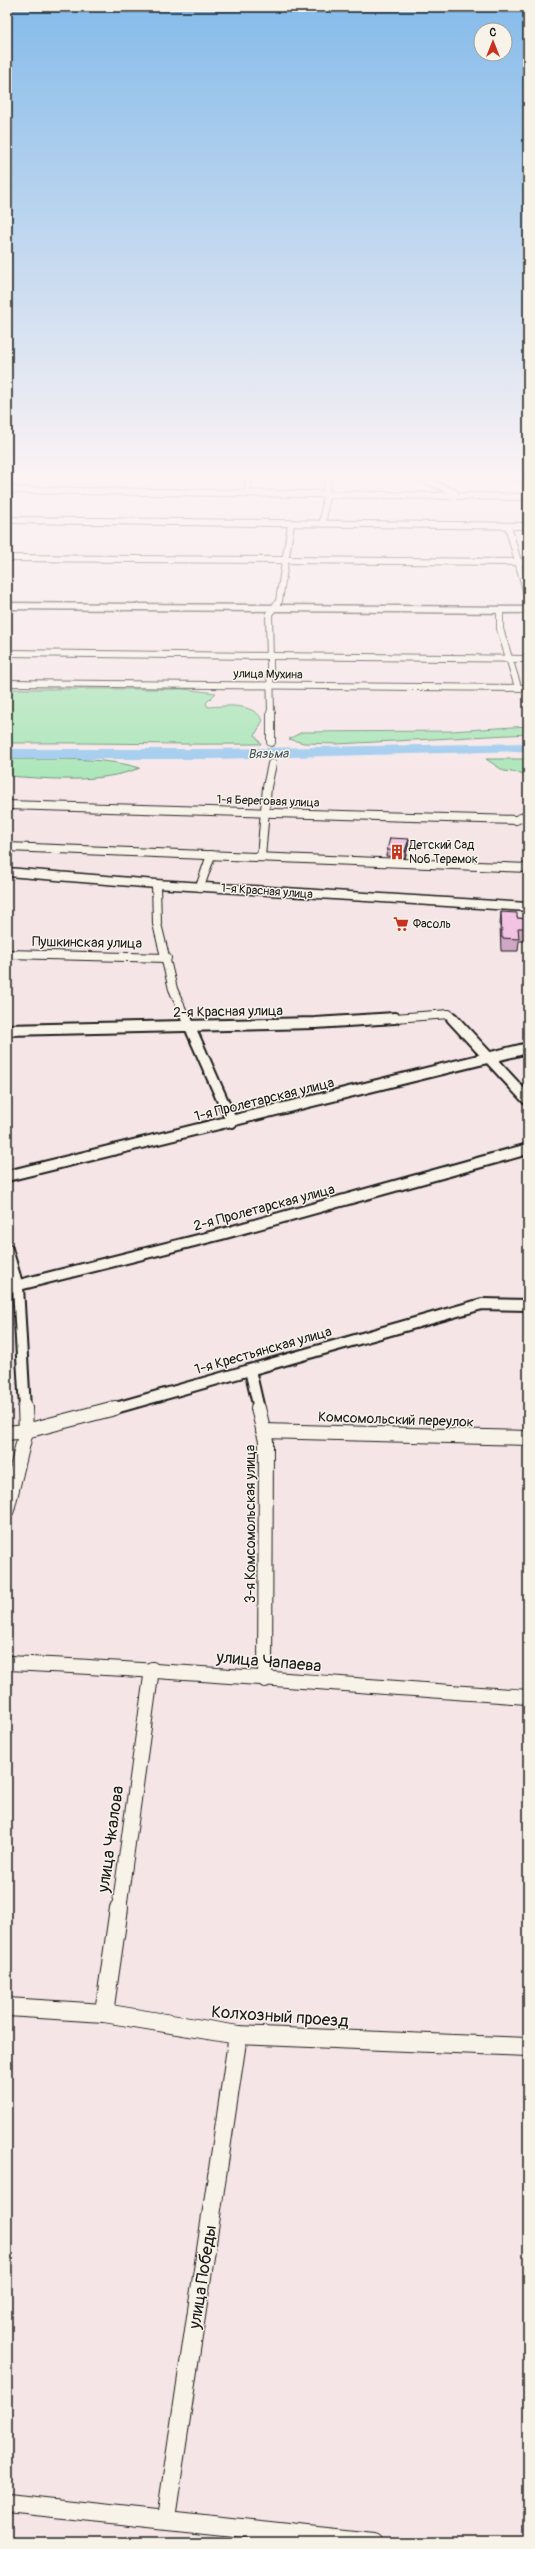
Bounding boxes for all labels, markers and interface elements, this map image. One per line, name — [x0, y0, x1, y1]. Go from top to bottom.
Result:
north arrow — [473, 22, 513, 62]
text: С — [490, 26, 497, 39]
street label: улица Мухина — [232, 666, 303, 683]
water label: Вязьма — [248, 746, 289, 762]
street label: 1-я Береговая улица — [216, 792, 320, 811]
place label: Детский Сад №6 Теремок — [408, 838, 478, 867]
building icon: Детский Сад №6 Теремок — [388, 843, 406, 861]
street label: 1-я Красная улица — [221, 881, 314, 902]
supermarket icon: Фасоль — [392, 915, 410, 933]
place label: Фасоль — [413, 917, 451, 932]
street label: Пушкинская улица — [32, 933, 142, 952]
street label: 2-я Красная улица — [173, 1002, 283, 1021]
street label: 1-я Пролетарская улица — [193, 1074, 336, 1125]
street label: 2-я Пролетарская улица — [192, 1180, 337, 1235]
street label: 1-я Крестьянская улица — [193, 1323, 334, 1378]
street label: Комсомольский переулок — [318, 1408, 474, 1431]
street label: 3-я Комсомольская улица — [242, 1445, 259, 1603]
street label: улица Чапаева — [215, 1646, 322, 1677]
street label: улица Чкалова — [92, 1784, 128, 1895]
street label: Колхозный проезд — [211, 2001, 350, 2032]
street label: улица Победы — [184, 2224, 221, 2331]

